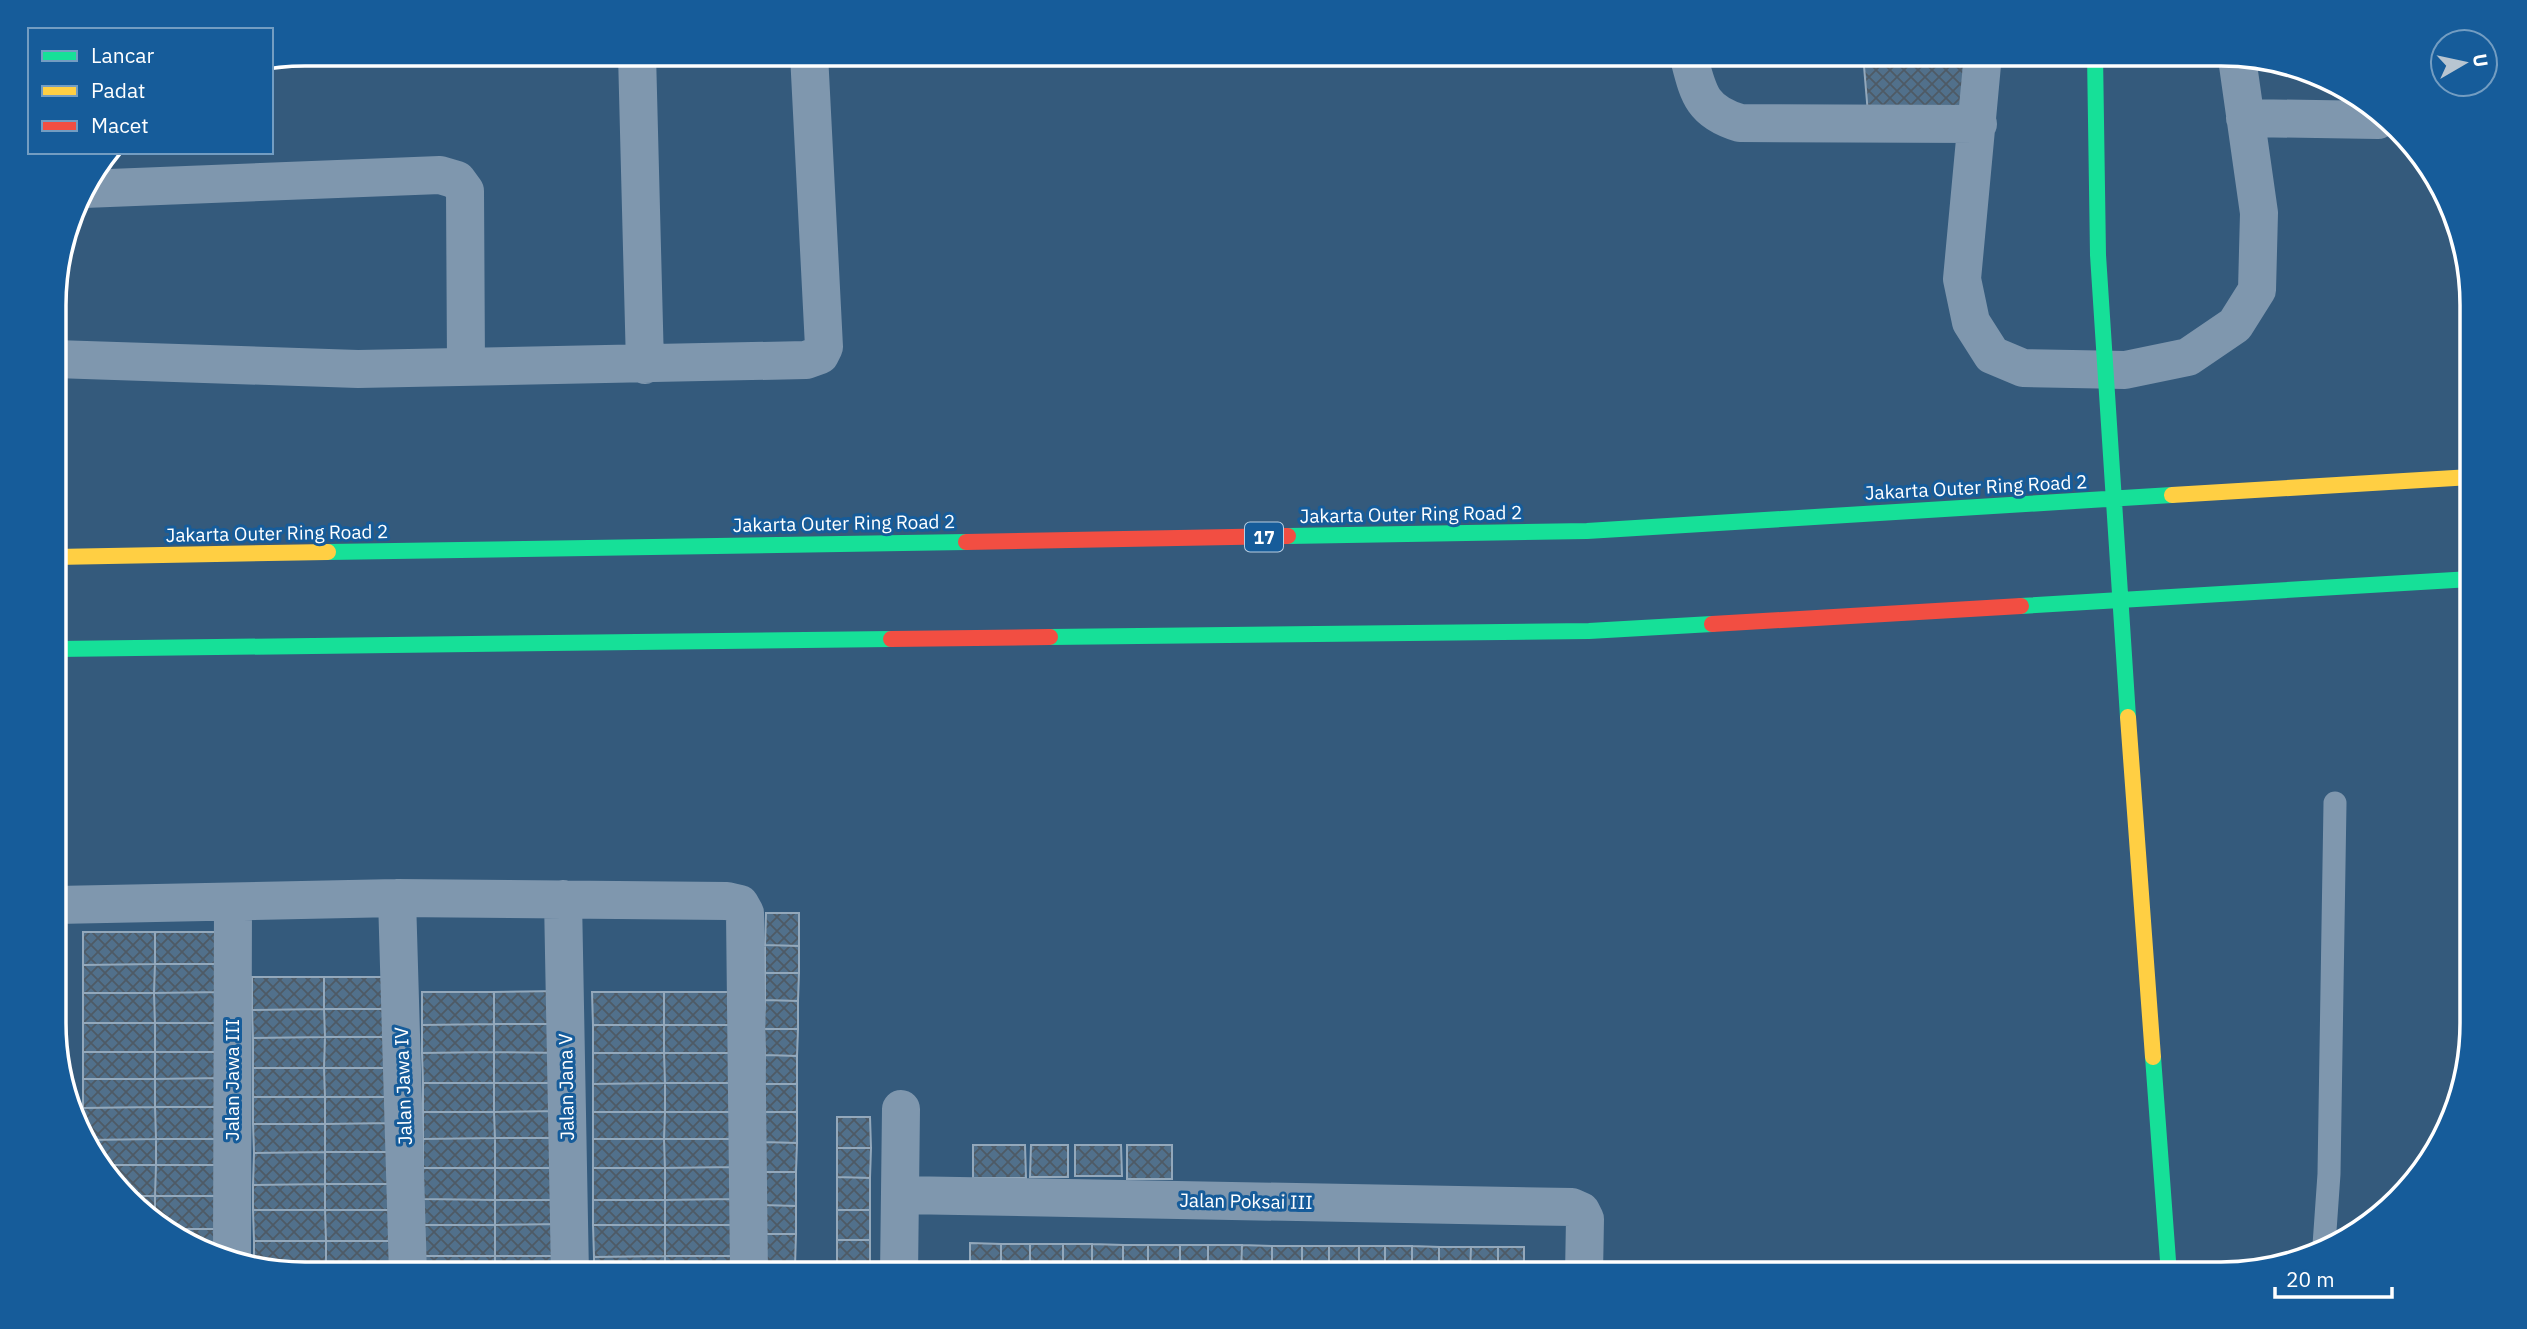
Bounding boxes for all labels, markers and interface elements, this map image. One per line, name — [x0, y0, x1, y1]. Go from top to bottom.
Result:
legend — [28, 28, 273, 154]
north arrow — [2429, 28, 2499, 98]
text: Lancar — [91, 41, 154, 69]
text: U — [2468, 52, 2494, 69]
text: Padat — [91, 76, 146, 104]
text: Macet — [91, 111, 149, 139]
street label: Jakarta Outer Ring Road 2 — [1864, 469, 2088, 505]
street label: Jakarta Outer Ring Road 2 — [1299, 500, 1523, 528]
street label: Jakarta Outer Ring Road 2 — [732, 509, 956, 537]
street label: Jakarta Outer Ring Road 2 — [165, 519, 389, 547]
road number: 17 — [1245, 522, 1283, 552]
street label: Jalan Jawa III — [220, 1019, 244, 1141]
street label: Jalan Jawa IV — [389, 1026, 417, 1146]
street label: Jalan Jana V — [553, 1033, 579, 1141]
street label: Jalan Poksai III — [1179, 1188, 1313, 1214]
scale bar — [2275, 1256, 2392, 1300]
text: 20 m — [2286, 1265, 2335, 1293]

